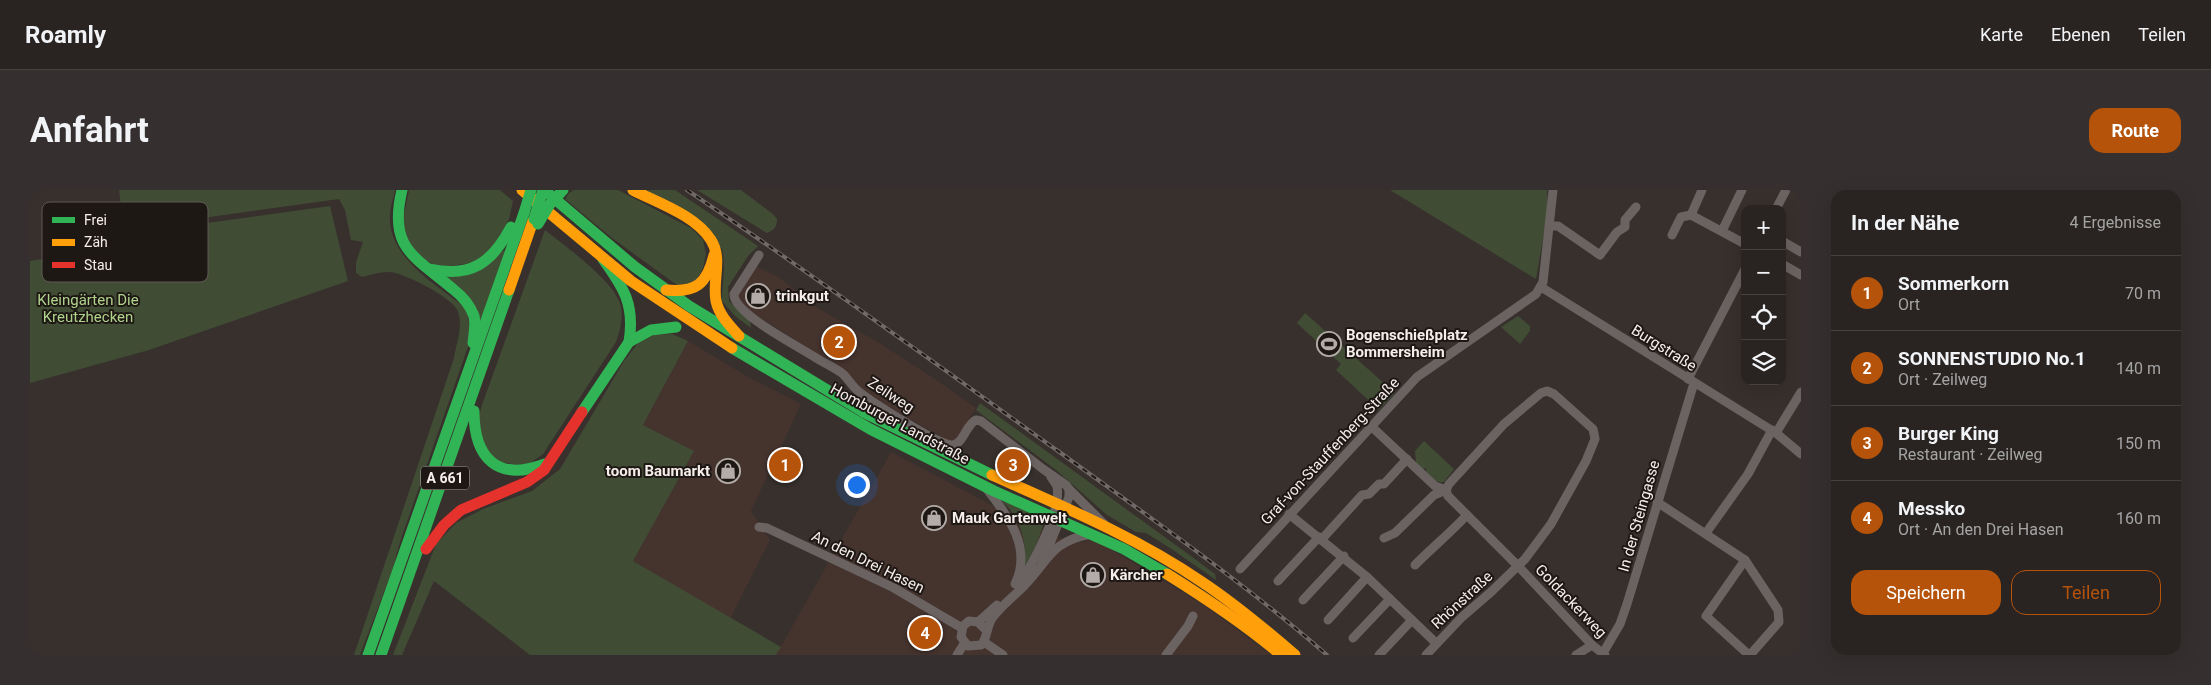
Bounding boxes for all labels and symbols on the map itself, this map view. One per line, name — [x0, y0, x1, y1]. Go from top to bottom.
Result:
legend — [42, 202, 208, 282]
text: Frei — [84, 212, 107, 228]
text: Zäh — [84, 234, 108, 250]
text: Stau — [84, 257, 112, 273]
shop icon: trinkgut — [745, 283, 771, 309]
place label: trinkgut — [776, 287, 829, 305]
park label: Kleingärten Die Kreutzhecken — [37, 291, 139, 326]
street label: Burgstraße — [1628, 321, 1700, 375]
pin: 2 — [823, 323, 855, 361]
place label: Bogenschießplatz Bommersheim — [1346, 326, 1468, 361]
sports icon: Bogenschießplatz Bommersheim — [1316, 331, 1342, 357]
street label: Zeilweg — [864, 373, 918, 417]
street label: Graf-von-Stauffenberg-Straße — [1257, 374, 1403, 528]
street label: Homburger Landstraße — [827, 380, 973, 468]
pin: 1 — [769, 446, 801, 484]
pin: 3 — [997, 446, 1029, 484]
shop icon: toom Baumarkt — [715, 458, 741, 484]
street label: In der Steingasse — [1614, 458, 1664, 574]
place label: toom Baumarkt — [606, 462, 710, 480]
road number: A 661 — [421, 466, 469, 490]
your location — [844, 472, 870, 498]
shop icon: Mauk Gartenwelt — [921, 505, 947, 531]
place label: Mauk Gartenwelt — [952, 509, 1067, 527]
street label: An den Drei Hasen — [809, 527, 927, 597]
street label: Goldackerweg — [1531, 561, 1611, 641]
shop icon: Kärcher — [1080, 562, 1106, 588]
place label: Kärcher — [1110, 566, 1163, 584]
street label: Rhönstraße — [1428, 567, 1496, 633]
pin: 4 — [909, 614, 941, 652]

